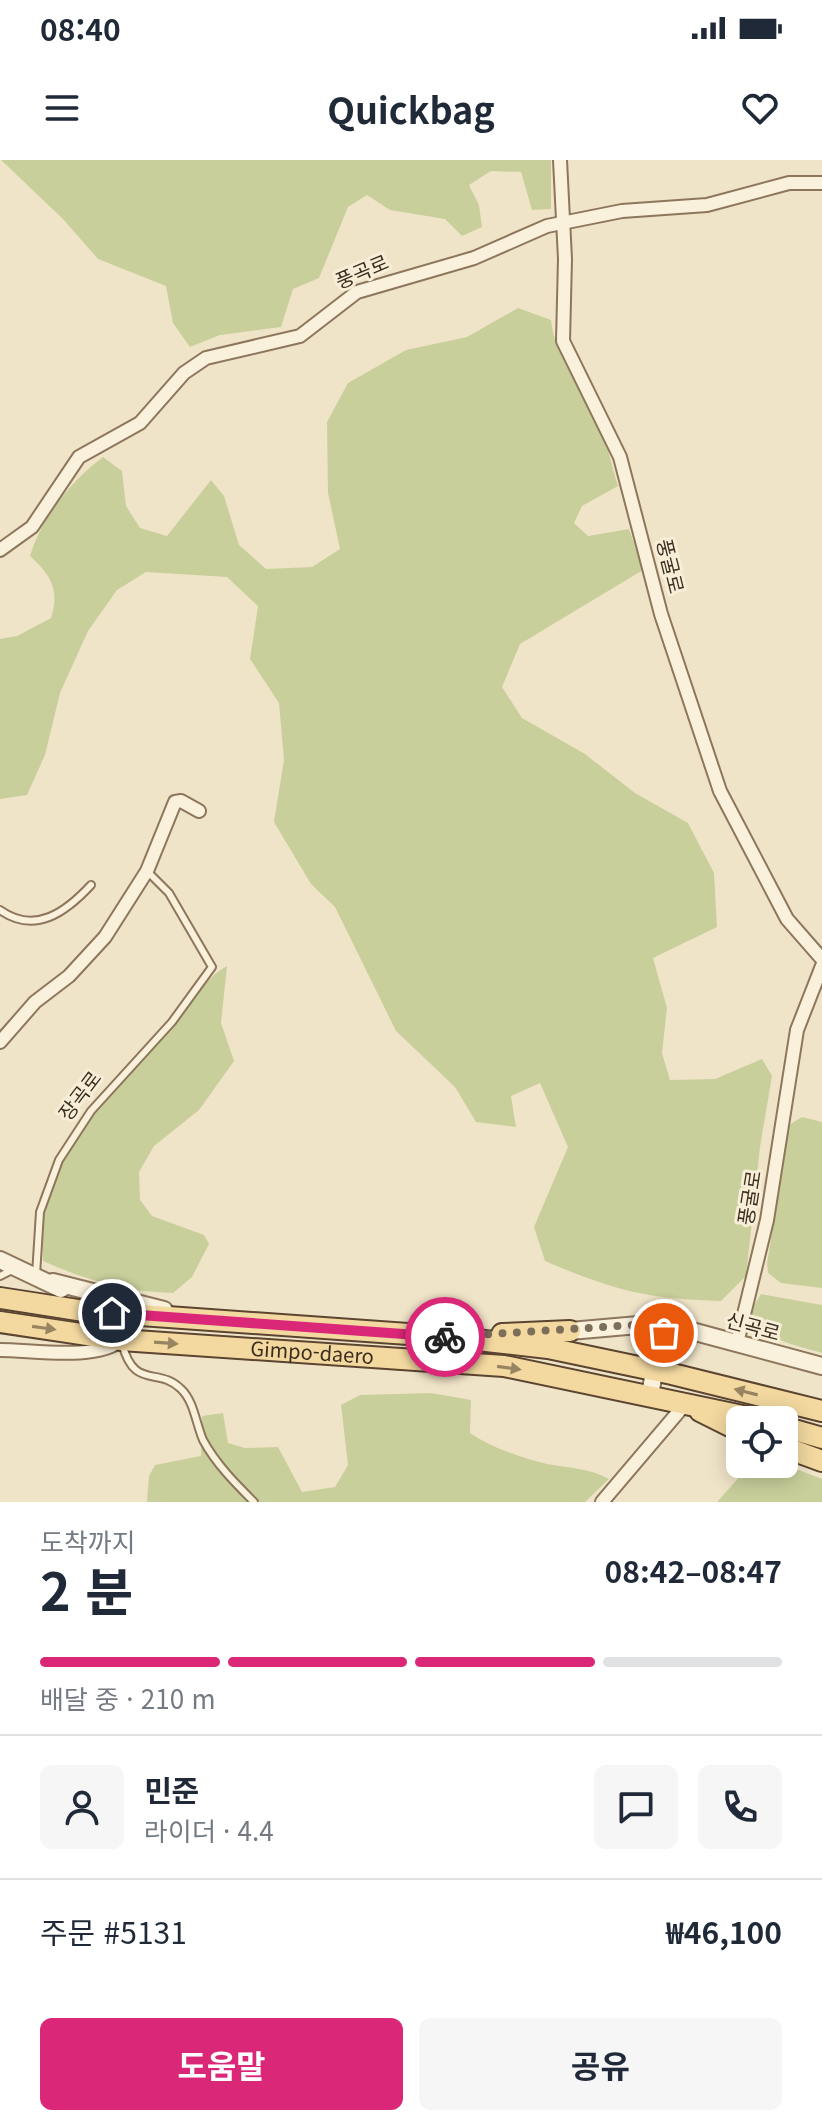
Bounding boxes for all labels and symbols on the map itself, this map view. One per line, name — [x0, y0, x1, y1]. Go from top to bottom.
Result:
street label: 풍곡로 — [330, 246, 392, 295]
street label: 풍굴로 — [651, 535, 692, 596]
street label: 장곡로 — [51, 1064, 107, 1126]
street label: 풍굴로 — [730, 1168, 767, 1227]
pin — [78, 1279, 146, 1347]
courier — [405, 1297, 485, 1377]
pin — [630, 1299, 698, 1367]
street label: 신곡로 — [723, 1304, 784, 1347]
one-way arrow — [32, 1323, 57, 1335]
street label: Gimpo-daero — [250, 1333, 375, 1370]
one-way arrow — [154, 1337, 179, 1350]
one-way arrow — [497, 1362, 522, 1375]
one-way arrow — [734, 1385, 759, 1398]

